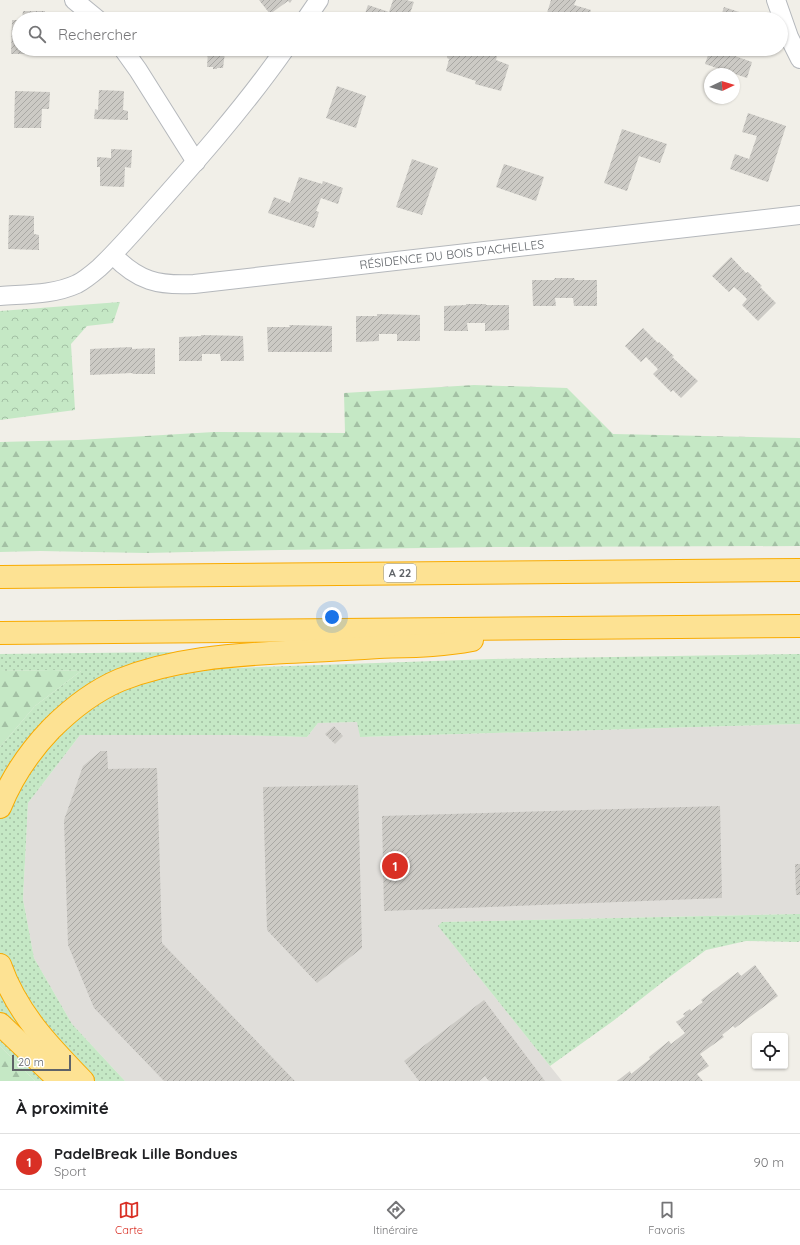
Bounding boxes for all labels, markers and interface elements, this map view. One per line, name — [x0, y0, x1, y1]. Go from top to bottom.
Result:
search box — [12, 12, 788, 56]
icon: search — [26, 23, 48, 45]
text: Rechercher — [58, 25, 137, 44]
north arrow — [704, 68, 740, 104]
street label: RÉSIDENCE DU BOIS D'ACHELLES — [359, 236, 545, 272]
road number: A 22 — [384, 564, 416, 582]
your location — [322, 607, 342, 627]
pin: 1 — [382, 851, 408, 881]
map controls — [752, 1033, 788, 1069]
button: locate — [752, 1033, 788, 1069]
scale bar — [12, 1053, 71, 1072]
text: 20 m — [18, 1055, 44, 1069]
text: À proximité — [16, 1097, 109, 1118]
text: PadelBreak Lille Bondues — [54, 1144, 237, 1163]
text: 1 — [26, 1154, 32, 1170]
text: 90 m — [754, 1154, 784, 1170]
text: Sport — [54, 1163, 86, 1179]
tab: Carte — [115, 1199, 143, 1237]
tab: Itinéraire — [373, 1199, 418, 1237]
tab: Favoris — [648, 1199, 685, 1237]

